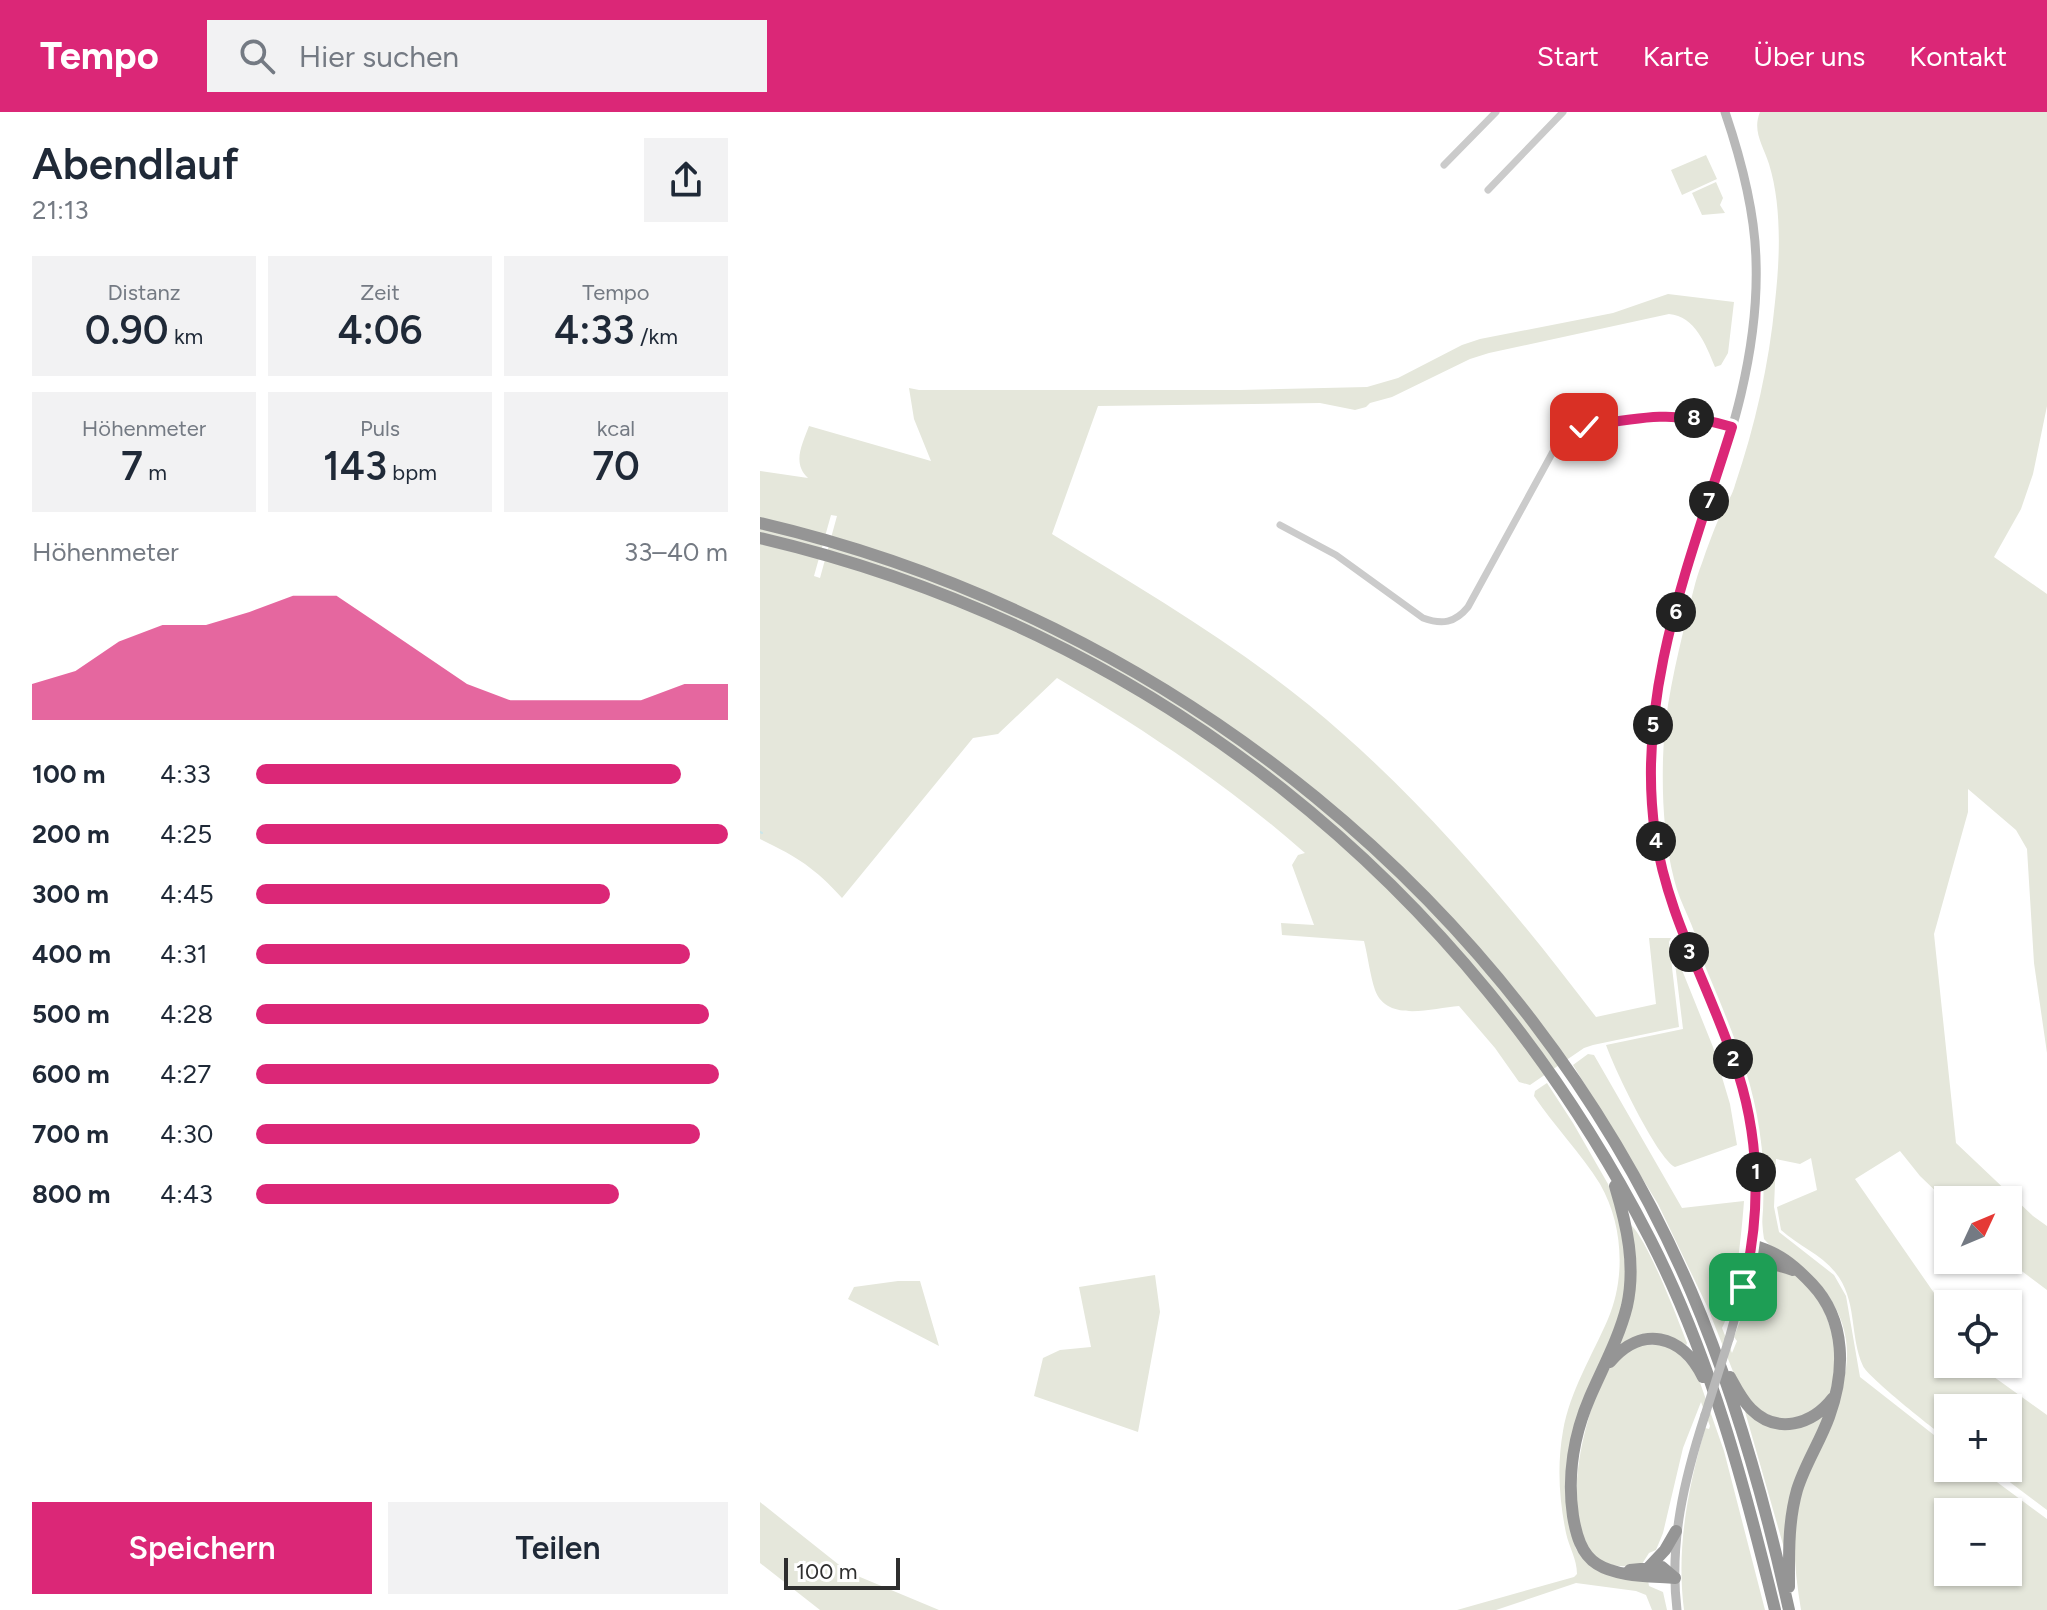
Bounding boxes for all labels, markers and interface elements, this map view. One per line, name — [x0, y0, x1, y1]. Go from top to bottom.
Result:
search box — [207, 20, 767, 92]
text: Tempo — [40, 33, 159, 79]
icon: search — [235, 34, 279, 78]
text: Hier suchen — [299, 38, 459, 75]
text: Start — [1537, 39, 1599, 73]
text: Karte — [1643, 39, 1709, 73]
text: Über uns — [1753, 39, 1865, 73]
text: Kontakt — [1909, 39, 2007, 73]
text: Abendlauf — [32, 137, 239, 190]
button: share — [644, 138, 728, 222]
text: 21:13 — [32, 194, 89, 226]
text: Distanz — [107, 279, 181, 306]
text: Zeit — [360, 279, 400, 306]
text: Tempo — [582, 279, 650, 306]
text: 0.90 — [85, 306, 169, 354]
text: 4:06 — [337, 306, 423, 354]
text: 4:33 — [554, 306, 635, 354]
text: km — [169, 323, 203, 350]
text: /km — [635, 323, 678, 350]
pin — [1550, 393, 1618, 461]
pin: 8 — [1674, 398, 1714, 438]
text: 8 — [1687, 404, 1701, 431]
icon: check — [1562, 405, 1606, 449]
text: Höhenmeter — [82, 415, 206, 442]
text: Puls — [360, 415, 400, 442]
text: kcal — [597, 415, 635, 442]
text: 7 — [121, 442, 143, 490]
text: 143 — [323, 442, 387, 490]
text: 70 — [592, 442, 640, 490]
text: m — [143, 459, 167, 486]
text: bpm — [387, 459, 437, 486]
pin: 7 — [1689, 481, 1729, 521]
text: 7 — [1703, 487, 1715, 514]
text: Höhenmeter — [32, 536, 179, 568]
text: 33–40 m — [624, 536, 728, 568]
pin: 6 — [1656, 592, 1696, 632]
text: 6 — [1670, 598, 1682, 625]
pin: 5 — [1633, 705, 1673, 745]
text: 5 — [1647, 711, 1659, 738]
text: 100 m — [32, 758, 106, 790]
text: 4:33 — [160, 758, 211, 790]
text: 200 m — [32, 818, 110, 850]
text: 4:25 — [160, 818, 212, 850]
pin: 4 — [1636, 821, 1676, 861]
text: 4 — [1649, 827, 1663, 854]
text: 300 m — [32, 878, 109, 910]
text: 4:45 — [160, 878, 214, 910]
pin: 3 — [1669, 932, 1709, 972]
text: 400 m — [32, 938, 111, 970]
text: 4:31 — [160, 938, 208, 970]
text: 3 — [1683, 938, 1695, 965]
text: 500 m — [32, 998, 110, 1030]
text: 4:28 — [160, 998, 213, 1030]
pin: 2 — [1713, 1039, 1753, 1079]
text: 2 — [1727, 1045, 1739, 1072]
text: 600 m — [32, 1058, 110, 1090]
text: 4:27 — [160, 1058, 211, 1090]
text: 700 m — [32, 1118, 109, 1150]
text: 4:30 — [160, 1118, 214, 1150]
pin: 1 — [1736, 1152, 1776, 1192]
text: 1 — [1751, 1158, 1761, 1185]
text: 800 m — [32, 1178, 110, 1210]
text: 4:43 — [160, 1178, 213, 1210]
north arrow — [1934, 1186, 2022, 1274]
map controls — [1934, 1186, 2022, 1586]
pin — [1709, 1253, 1777, 1321]
icon: arrive — [1721, 1265, 1765, 1309]
button: locate — [1934, 1290, 2022, 1378]
button: + — [1934, 1394, 2022, 1482]
button: − — [1934, 1498, 2022, 1586]
button: Speichern — [32, 1502, 372, 1594]
button: Teilen — [388, 1502, 728, 1594]
scale bar — [784, 1554, 900, 1590]
text: 100 m — [796, 1558, 857, 1585]

